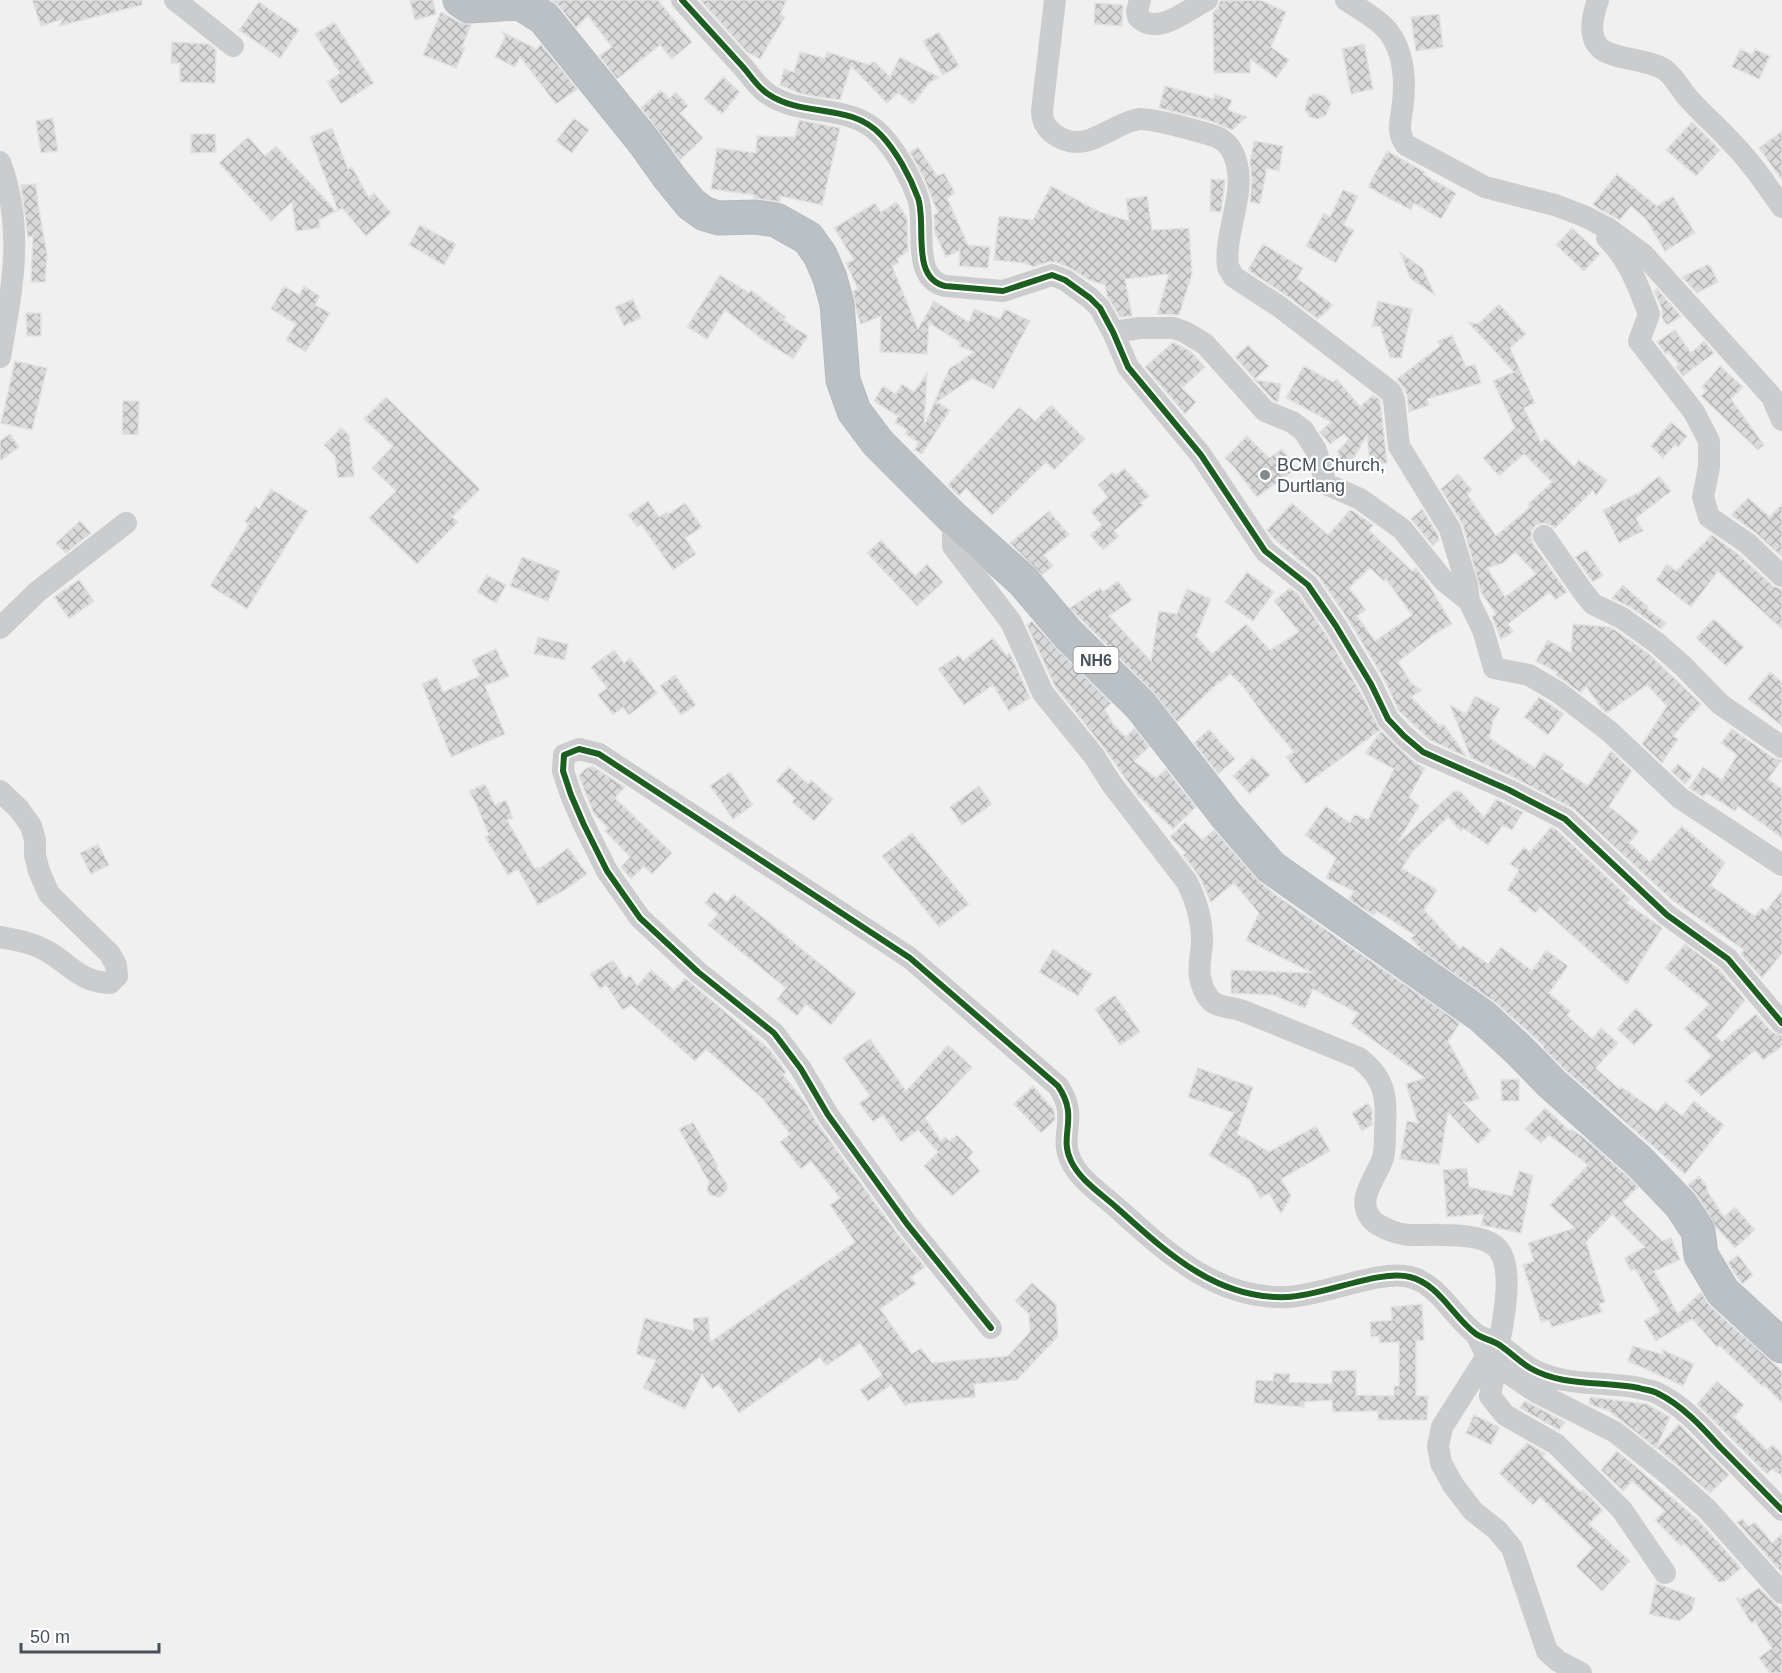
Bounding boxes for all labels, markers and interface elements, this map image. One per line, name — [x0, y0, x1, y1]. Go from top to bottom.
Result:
place label: BCM Church, Durtlang — [1277, 455, 1385, 496]
marker: BCM Church, Durtlang — [1258, 468, 1272, 482]
road number: NH6 — [1074, 647, 1118, 673]
scale bar — [21, 1616, 159, 1654]
text: 50 m — [30, 1627, 70, 1647]

